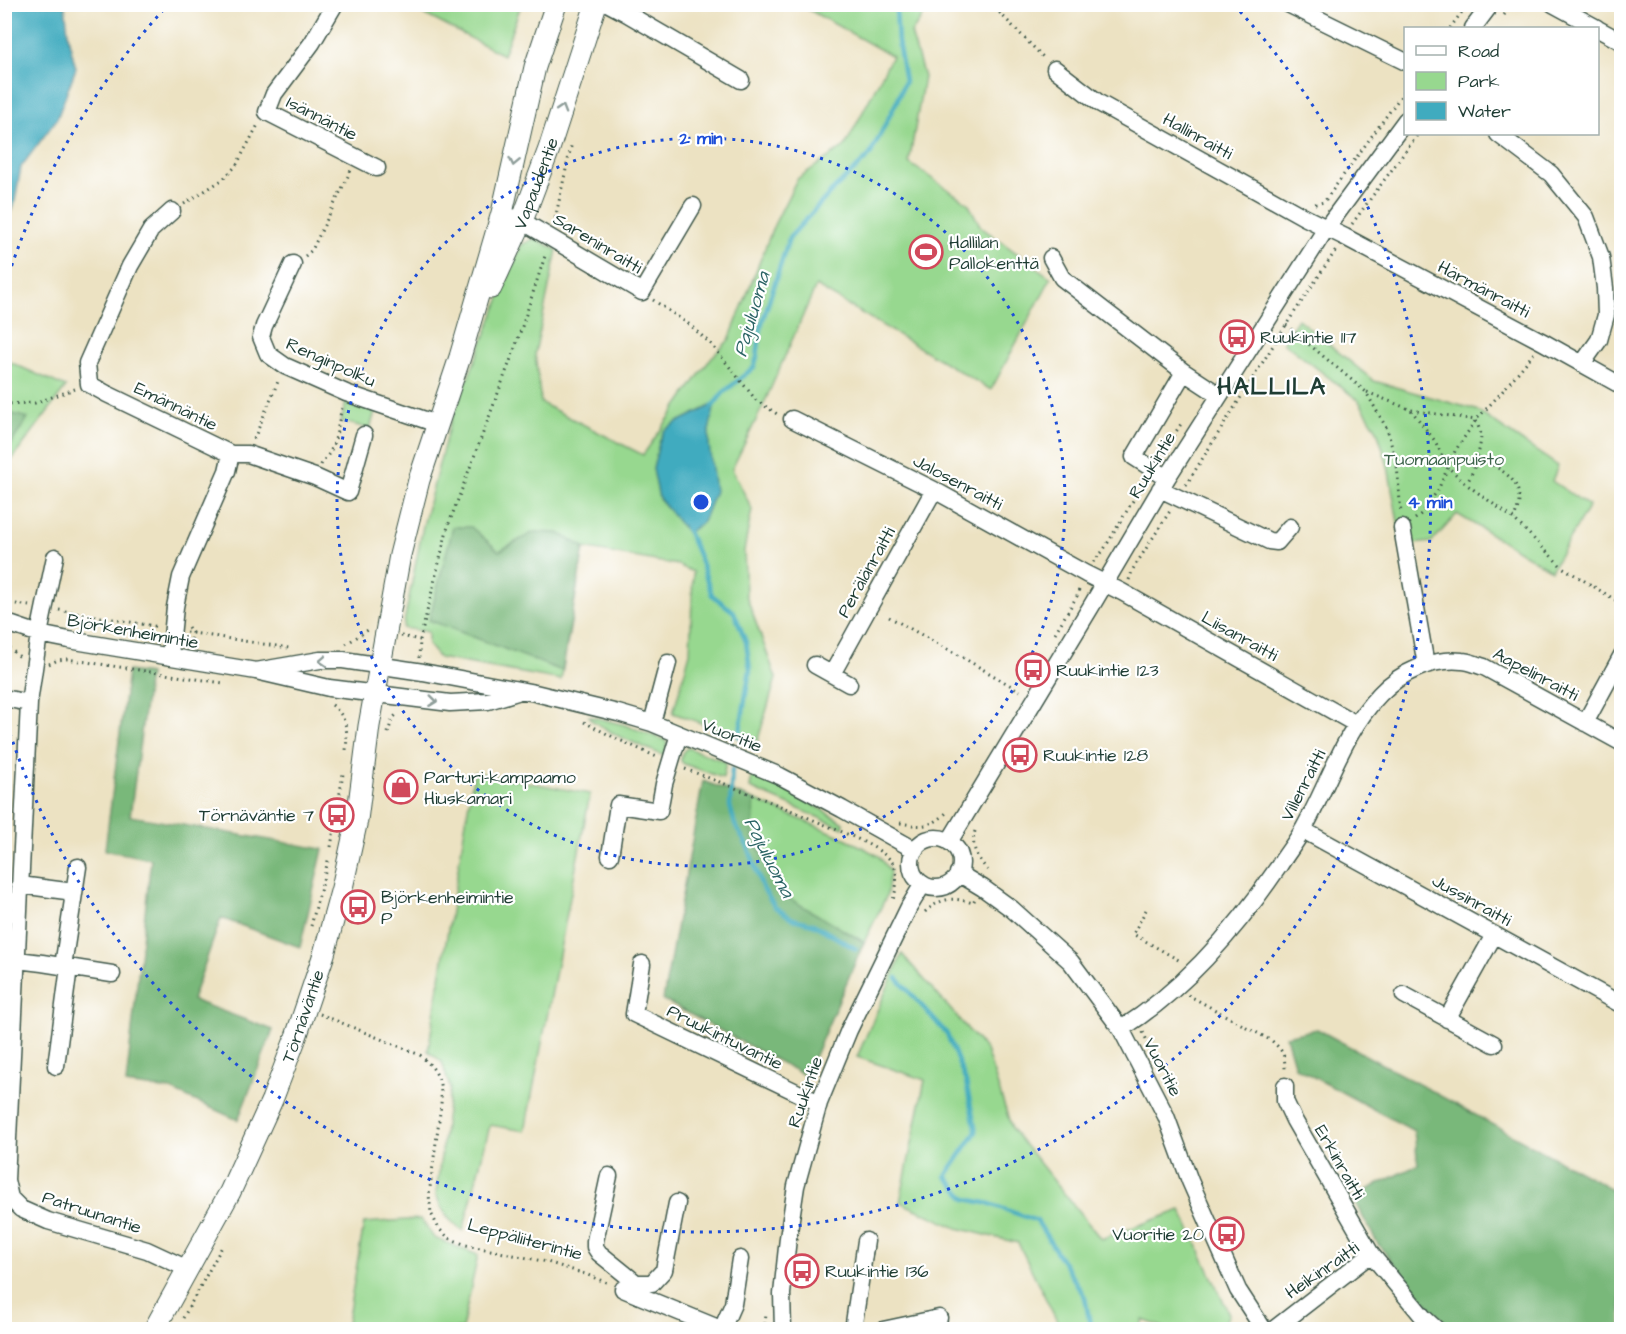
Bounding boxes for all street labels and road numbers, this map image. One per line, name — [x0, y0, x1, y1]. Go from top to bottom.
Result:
street label: Isännäntie — [282, 90, 362, 147]
street label: Hallinraitti — [1158, 107, 1238, 166]
street label: Vapaudentie — [508, 134, 565, 234]
street label: Sareninraitti — [548, 207, 647, 280]
street label: Härmänraitti — [1433, 255, 1535, 324]
street label: Renginpolku — [282, 332, 380, 394]
street label: Emännäntie — [130, 376, 222, 437]
street label: Ruukintie — [1123, 427, 1182, 503]
street label: Jalosenraitti — [908, 448, 1007, 517]
street label: Perälänraitti — [831, 522, 902, 622]
street label: Liisanraitti — [1197, 605, 1283, 668]
street label: Björkenheimintie — [65, 608, 201, 655]
street label: Aapelinraitti — [1488, 641, 1583, 708]
street label: Vuoritie — [698, 712, 766, 759]
street label: Villenraitti — [1275, 745, 1332, 825]
street label: Jussinraitti — [1427, 868, 1516, 933]
street label: Törnäväntie — [275, 966, 331, 1066]
street label: Pruukintuvantie — [663, 999, 787, 1076]
street label: Vuoritie — [1137, 1034, 1188, 1101]
street label: Ruukintie — [782, 1053, 829, 1131]
street label: Erkinraitti — [1308, 1120, 1371, 1204]
street label: Patruunantie — [39, 1185, 145, 1240]
street label: Leppäliiterintie — [465, 1212, 585, 1267]
street label: Heikinraitti — [1280, 1236, 1365, 1305]

